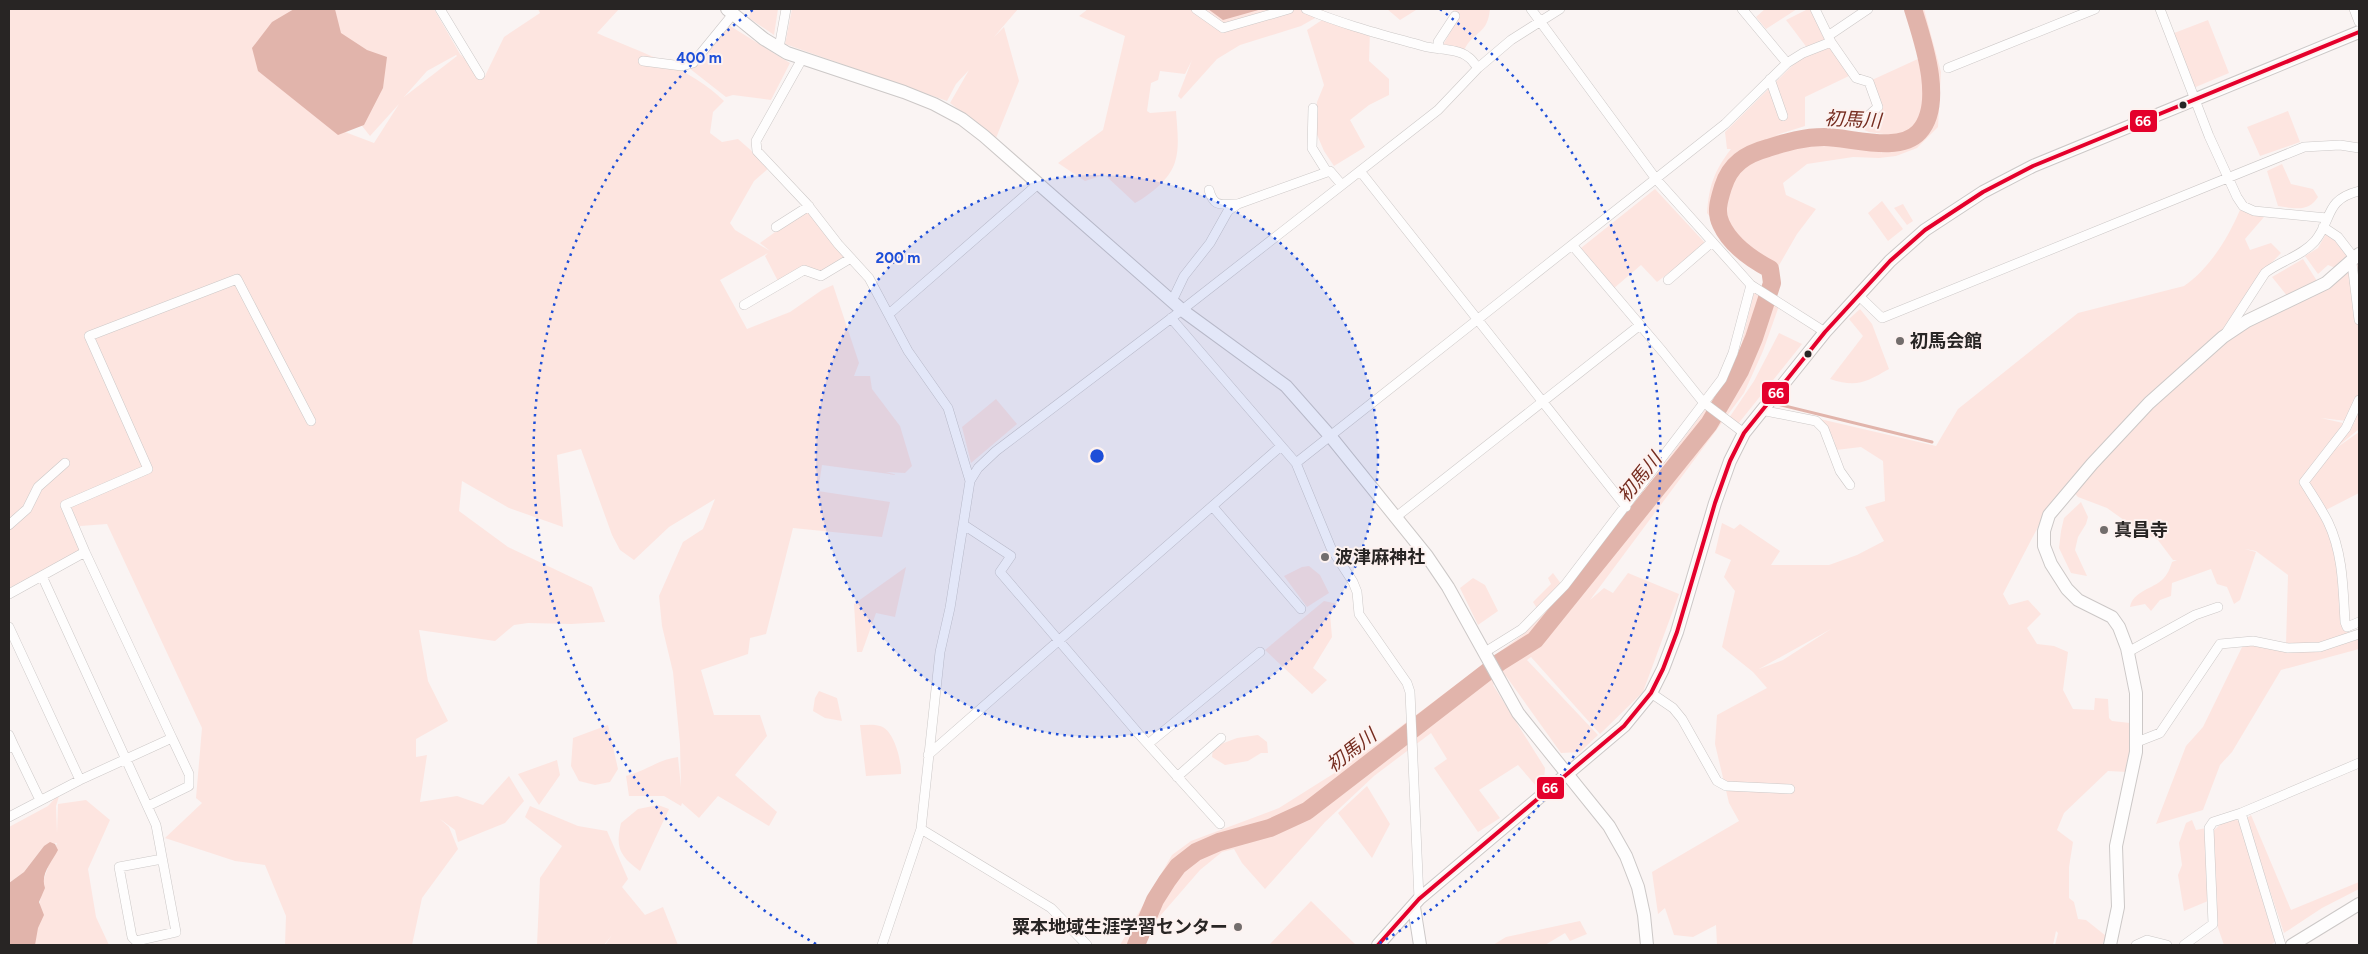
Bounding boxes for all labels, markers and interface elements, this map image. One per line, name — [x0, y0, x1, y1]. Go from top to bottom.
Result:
text: 400 m — [676, 49, 722, 67]
unlabelled marker — [2178, 100, 2188, 110]
water label: 初馬川 — [1824, 107, 1884, 133]
line badge: 66 — [2129, 109, 2158, 133]
text: 66 — [2135, 113, 2151, 130]
text: 200 m — [876, 249, 920, 267]
place label: 初馬会館 — [1910, 330, 1982, 352]
marker: 初馬会館 — [1894, 335, 1906, 347]
unlabelled marker — [1803, 349, 1813, 359]
line badge: 66 — [1761, 381, 1790, 405]
text: 66 — [1768, 385, 1784, 402]
water label: 初馬川 — [1613, 446, 1668, 507]
centre of rings — [1088, 447, 1106, 465]
place label: 真昌寺 — [2114, 519, 2168, 541]
marker: 真昌寺 — [2098, 524, 2110, 536]
place label: 波津麻神社 — [1335, 546, 1425, 568]
marker: 波津麻神社 — [1319, 551, 1331, 563]
water label: 初馬川 — [1322, 723, 1382, 777]
line badge: 66 — [1536, 776, 1565, 800]
text: 66 — [1542, 780, 1558, 797]
place label: 粟本地域生涯学習センター — [1012, 916, 1228, 938]
marker: 粟本地域生涯学習センター — [1232, 921, 1244, 933]

